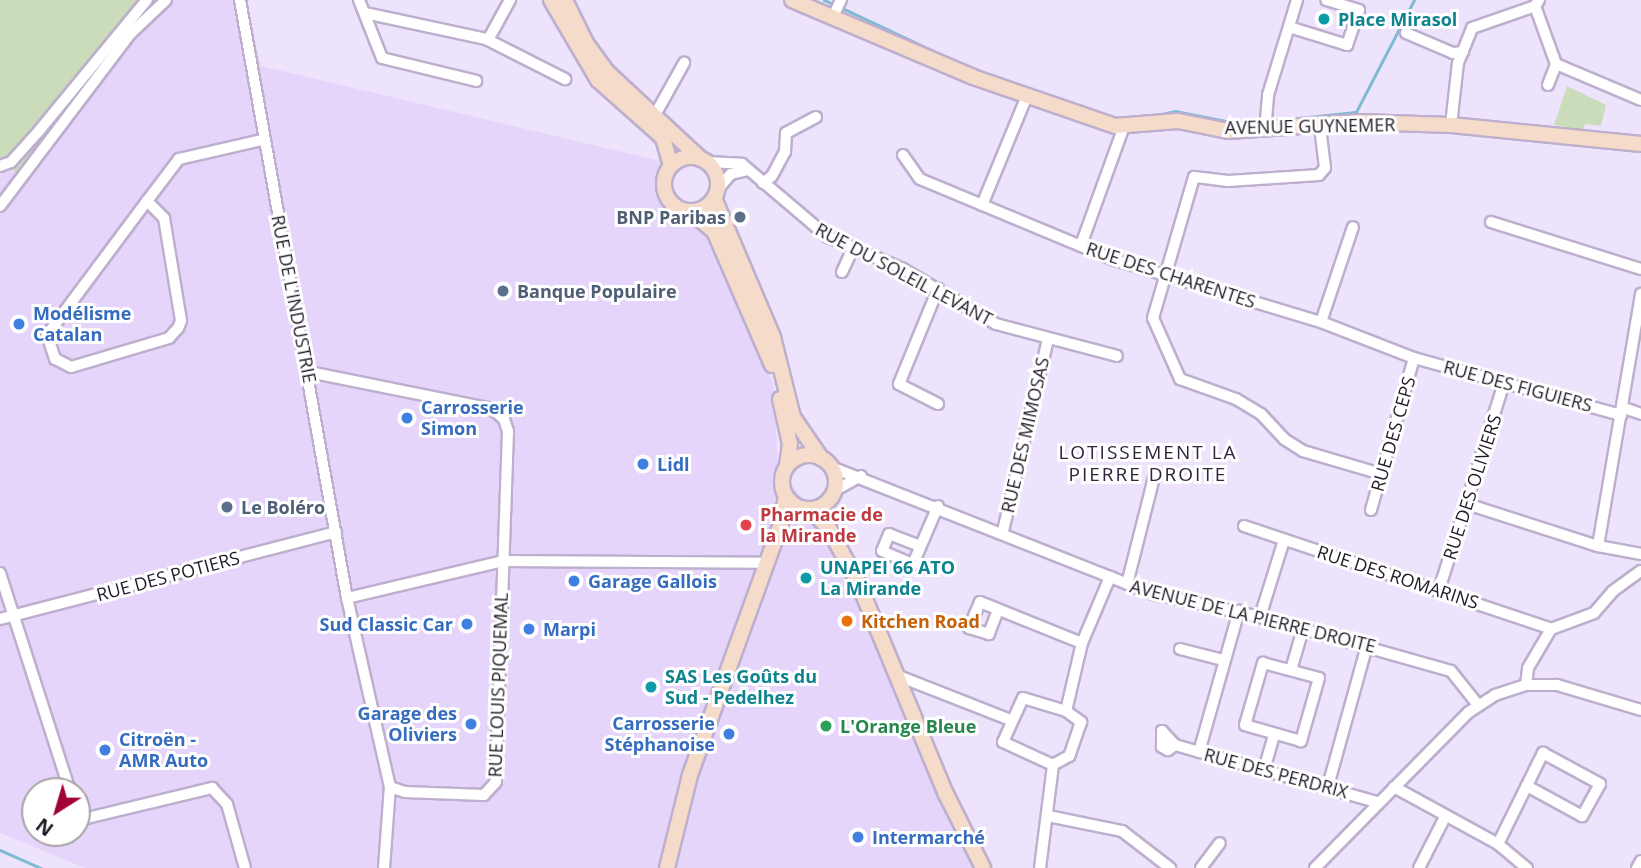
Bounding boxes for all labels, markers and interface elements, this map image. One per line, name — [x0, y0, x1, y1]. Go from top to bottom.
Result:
place label: Place Mirasol — [1338, 8, 1457, 30]
marker: Place Mirasol — [1316, 11, 1332, 27]
street label: AVENUE GUYNEMER — [1225, 114, 1395, 138]
place label: BNP Paribas — [616, 206, 726, 228]
marker: BNP Paribas — [732, 209, 748, 225]
street label: RUE DE L'INDUSTRIE — [267, 213, 321, 385]
street label: RUE DU SOLEIL LEVANT — [812, 218, 996, 330]
street label: RUE DES CHARENTES — [1084, 237, 1258, 313]
place label: Banque Populaire — [517, 280, 677, 302]
marker: Banque Populaire — [495, 283, 511, 299]
place label: Modélisme Catalan — [33, 303, 131, 346]
marker: Modélisme Catalan — [11, 316, 27, 332]
street label: RUE DES MIMOSAS — [997, 355, 1053, 515]
street label: RUE DES FIGUIERS — [1441, 356, 1595, 416]
street label: RUE DES CEPS — [1366, 374, 1420, 494]
place label: Carrosserie Simon — [421, 397, 524, 440]
marker: Carrosserie Simon — [399, 410, 415, 426]
street label: RUE DES OLIVIERS — [1438, 412, 1506, 562]
district label: LOTISSEMENT LA PIERRE DROITE — [1060, 442, 1236, 486]
place label: Lidl — [657, 453, 690, 475]
marker: Lidl — [635, 456, 651, 472]
place label: Le Boléro — [241, 496, 325, 518]
marker: Le Boléro — [219, 499, 235, 515]
place label: Pharmacie de la Mirande — [760, 504, 883, 546]
marker: Pharmacie de la Mirande — [738, 517, 754, 533]
street label: RUE DES ROMARINS — [1314, 541, 1482, 613]
street label: RUE DES POTIERS — [94, 547, 242, 605]
place label: UNAPEI 66 ATO La Mirande — [820, 557, 955, 600]
place label: Garage Gallois — [588, 570, 717, 592]
marker: UNAPEI 66 ATO La Mirande — [798, 570, 814, 586]
marker: Garage Gallois — [566, 573, 582, 589]
street label: AVENUE DE LA PIERRE DROITE — [1128, 575, 1378, 657]
street label: RUE LOUIS PIQUEMAL — [484, 592, 512, 778]
place label: Kitchen Road — [861, 610, 980, 632]
place label: Sud Classic Car — [320, 613, 453, 635]
marker: Kitchen Road — [839, 613, 855, 629]
marker: Sud Classic Car — [459, 616, 475, 632]
place label: Marpi — [543, 618, 596, 640]
marker: Marpi — [521, 621, 537, 637]
place label: SAS Les Goûts du Sud - Pedelhez — [665, 666, 817, 708]
marker: SAS Les Goûts du Sud - Pedelhez — [643, 679, 659, 695]
place label: Garage des Oliviers — [358, 703, 457, 746]
place label: Carrosserie Stéphanoise — [604, 713, 715, 756]
place label: L'Orange Bleue — [840, 715, 976, 737]
marker: Garage des Oliviers — [463, 716, 479, 732]
marker: L'Orange Bleue — [818, 718, 834, 734]
marker: Carrosserie Stéphanoise — [721, 726, 737, 742]
place label: Citroën - AMR Auto — [119, 729, 208, 772]
marker: Citroën - AMR Auto — [97, 742, 113, 758]
street label: RUE DES PERDRIX — [1202, 743, 1350, 803]
north arrow — [21, 777, 91, 847]
text: N — [31, 812, 59, 842]
place label: Intermarché — [872, 826, 985, 848]
marker: Intermarché — [850, 829, 866, 845]

